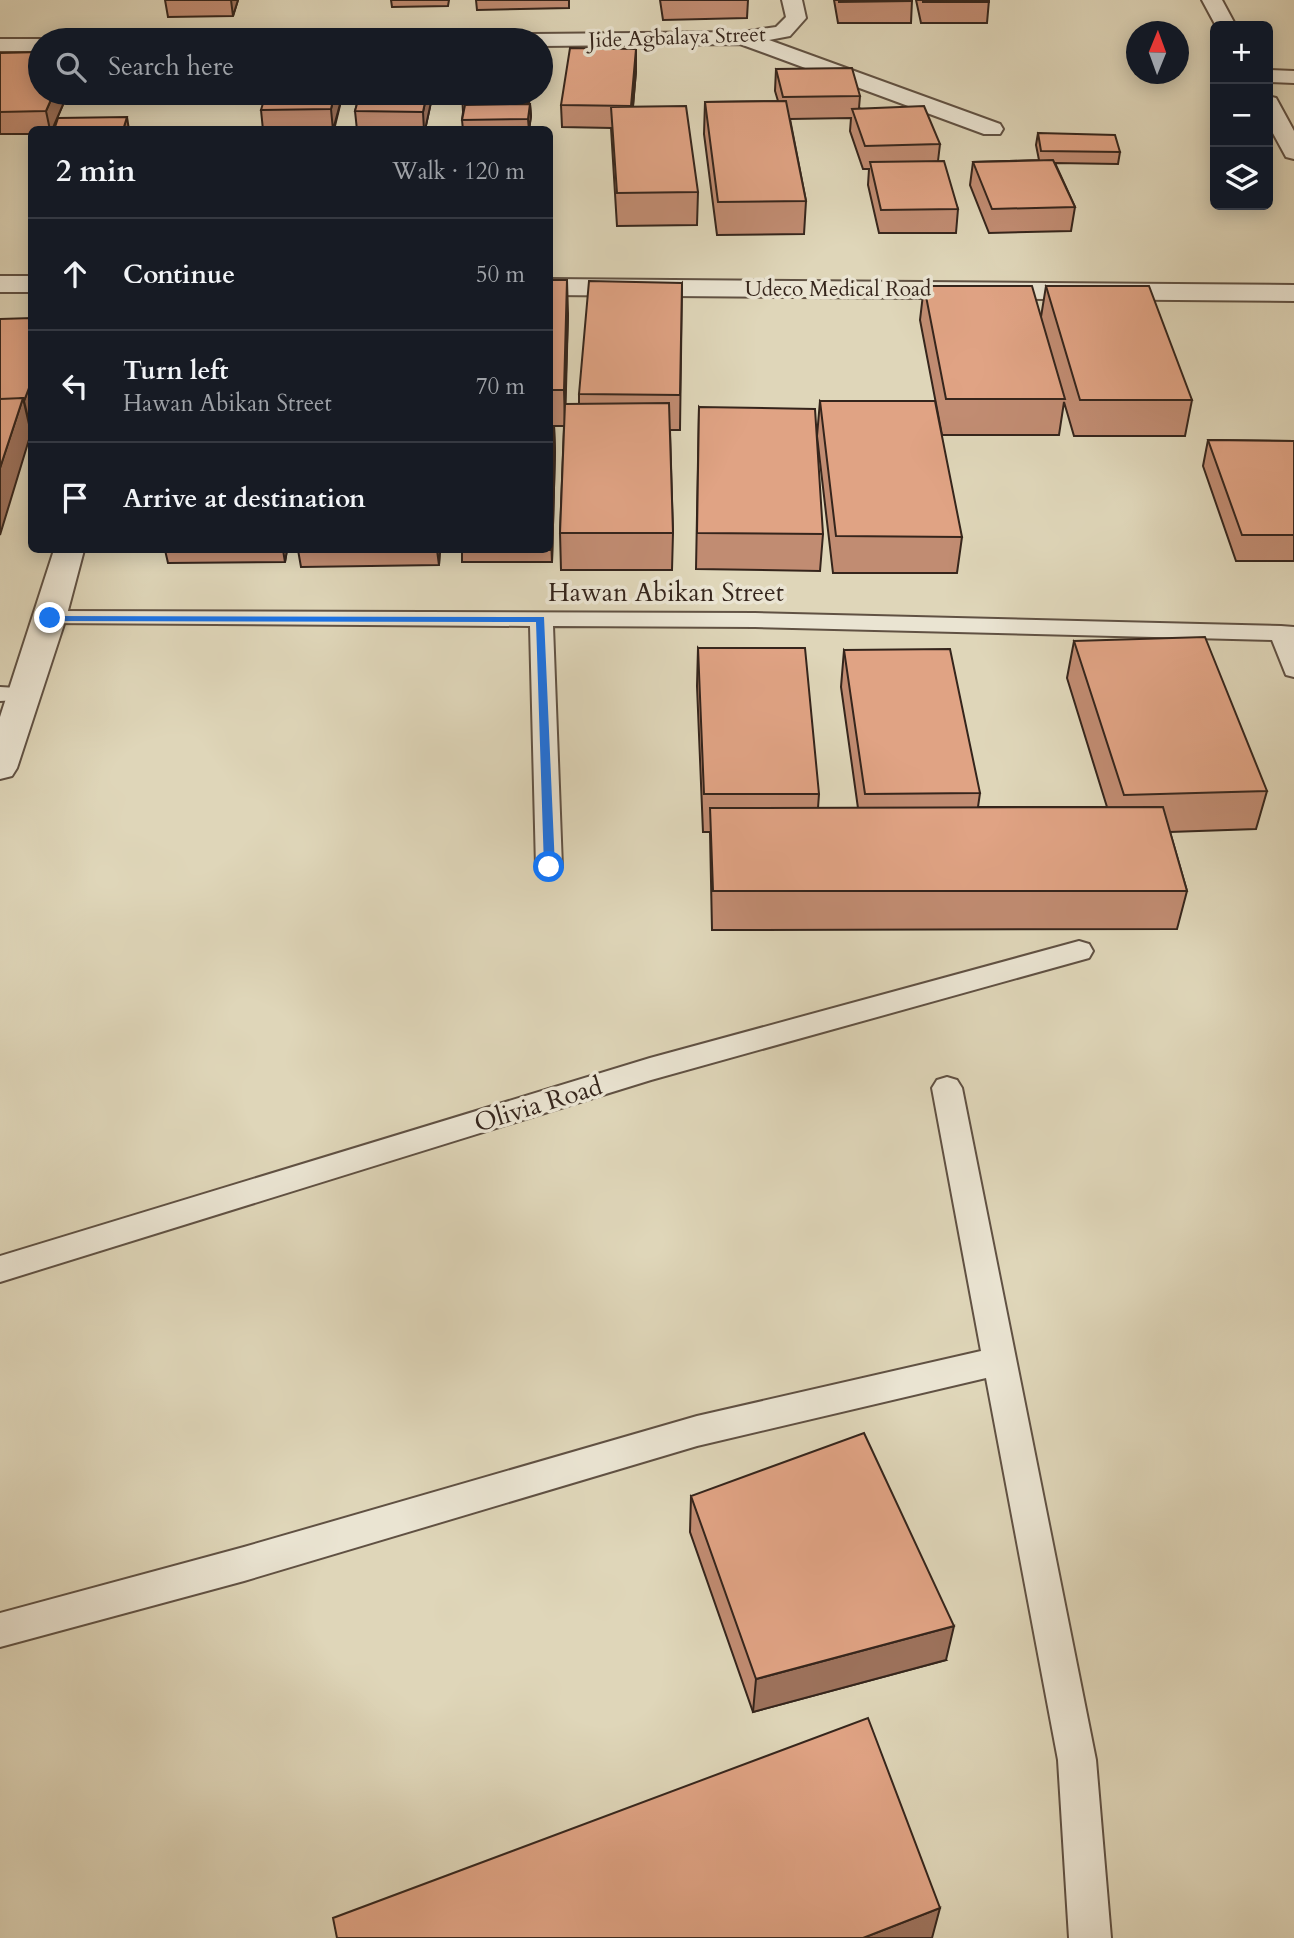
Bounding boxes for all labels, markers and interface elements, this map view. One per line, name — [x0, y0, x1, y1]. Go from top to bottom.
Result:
street label: Jide Agbalaya Street — [585, 20, 766, 55]
north arrow — [1126, 21, 1189, 84]
map controls — [1210, 21, 1273, 210]
button: + — [1210, 21, 1273, 84]
search box — [28, 28, 553, 105]
icon: search — [52, 48, 90, 86]
text: Search here — [108, 49, 234, 84]
button: − — [1210, 84, 1273, 147]
button: layers — [1210, 147, 1273, 210]
text: 2 min — [56, 151, 136, 192]
text: Walk · 120 m — [392, 156, 525, 187]
icon: ahead — [56, 255, 94, 293]
text: Continue — [123, 257, 235, 292]
text: 50 m — [476, 259, 525, 290]
street label: Udeco Medical Road — [745, 275, 931, 304]
text: Turn left — [123, 353, 228, 388]
icon: left — [56, 367, 94, 405]
text: 70 m — [476, 371, 525, 402]
text: Hawan Abikan Street — [123, 388, 332, 419]
icon: arrive — [56, 479, 94, 517]
text: Arrive at destination — [123, 481, 366, 516]
street label: Hawan Abikan Street — [548, 575, 784, 610]
route end — [34, 602, 65, 633]
route start — [533, 851, 564, 882]
street label: Olivia Road — [470, 1068, 607, 1141]

